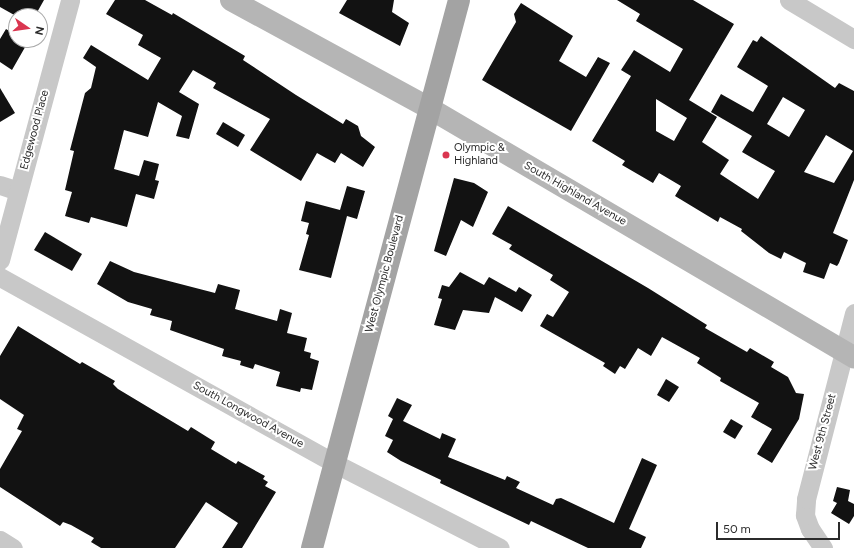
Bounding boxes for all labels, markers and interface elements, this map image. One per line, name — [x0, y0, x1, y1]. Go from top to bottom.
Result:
north arrow — [8, 8, 48, 48]
text: N — [32, 25, 46, 36]
street label: Edgewood Place — [18, 89, 52, 171]
place label: Olympic & Highland — [454, 142, 505, 168]
marker: Olympic & Highland — [441, 150, 451, 160]
street label: South Highland Avenue — [521, 159, 629, 229]
street label: West Olympic Boulevard — [363, 214, 407, 334]
street label: South Longwood Avenue — [190, 379, 306, 451]
street label: West 9th Street — [807, 393, 839, 471]
scale bar — [718, 514, 842, 540]
text: 50 m — [723, 522, 751, 536]

